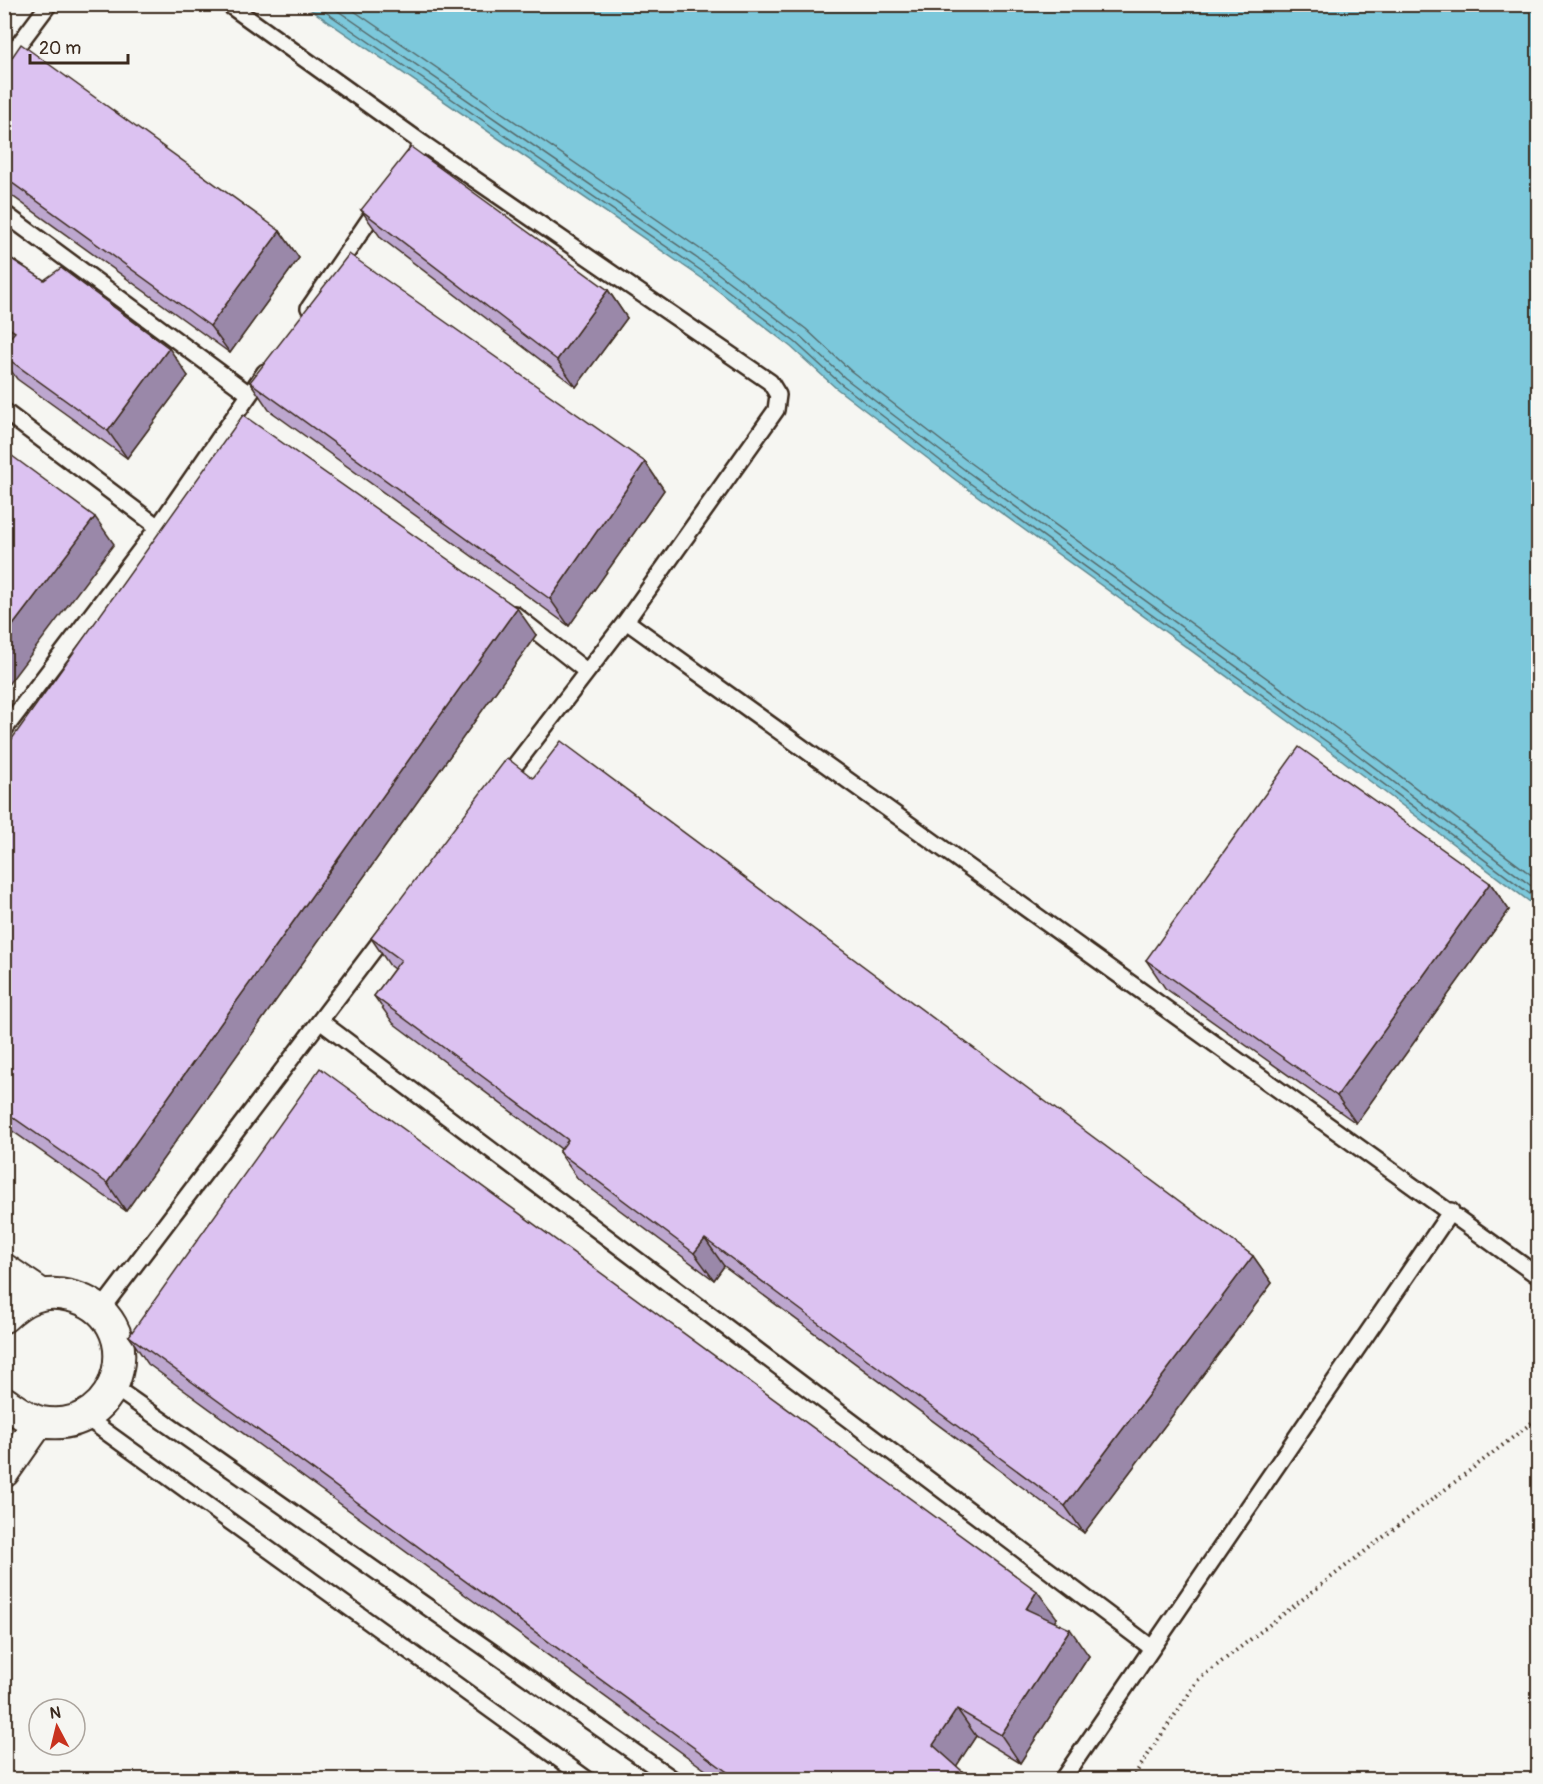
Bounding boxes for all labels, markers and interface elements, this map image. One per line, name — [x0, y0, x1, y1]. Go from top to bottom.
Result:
scale bar — [30, 27, 128, 65]
text: 20 m — [39, 37, 81, 60]
north arrow — [27, 1697, 87, 1757]
text: N — [49, 1702, 62, 1724]

